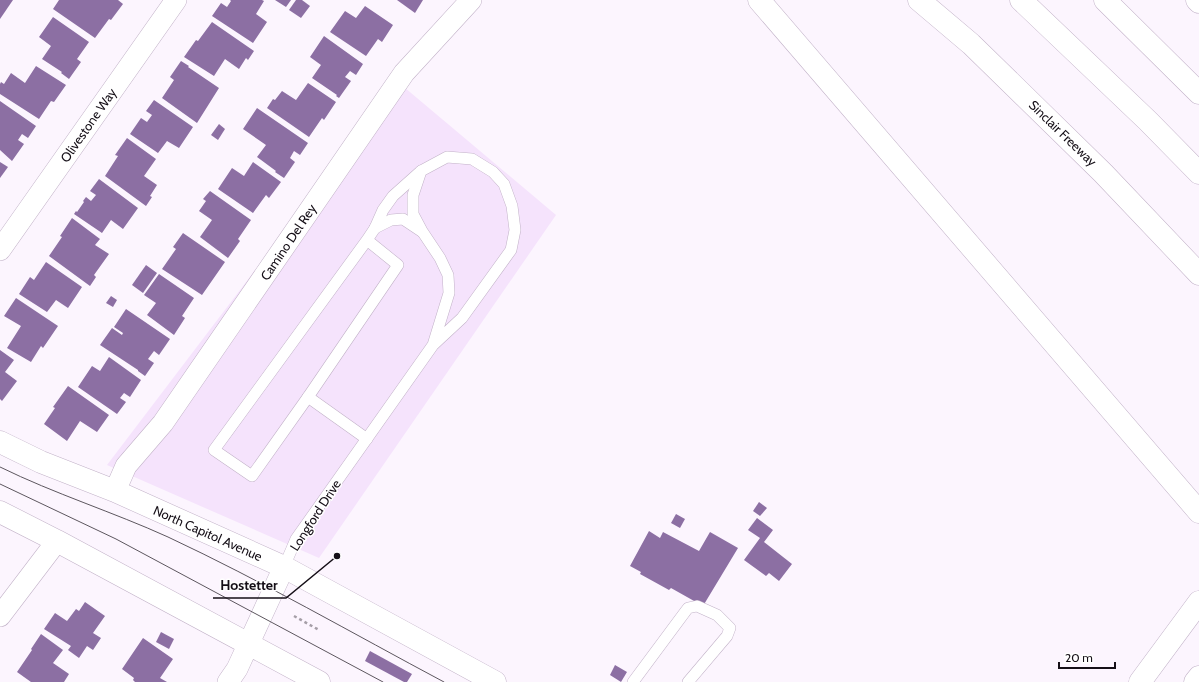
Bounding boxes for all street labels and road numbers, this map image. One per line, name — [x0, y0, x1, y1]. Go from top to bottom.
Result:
street label: Olivestone Way — [57, 85, 120, 165]
street label: Sinclair Freeway — [1026, 97, 1100, 170]
street label: Camino Del Rey — [257, 200, 320, 283]
street label: Longford Drive — [286, 476, 344, 554]
street label: North Capitol Avenue — [151, 502, 265, 564]

